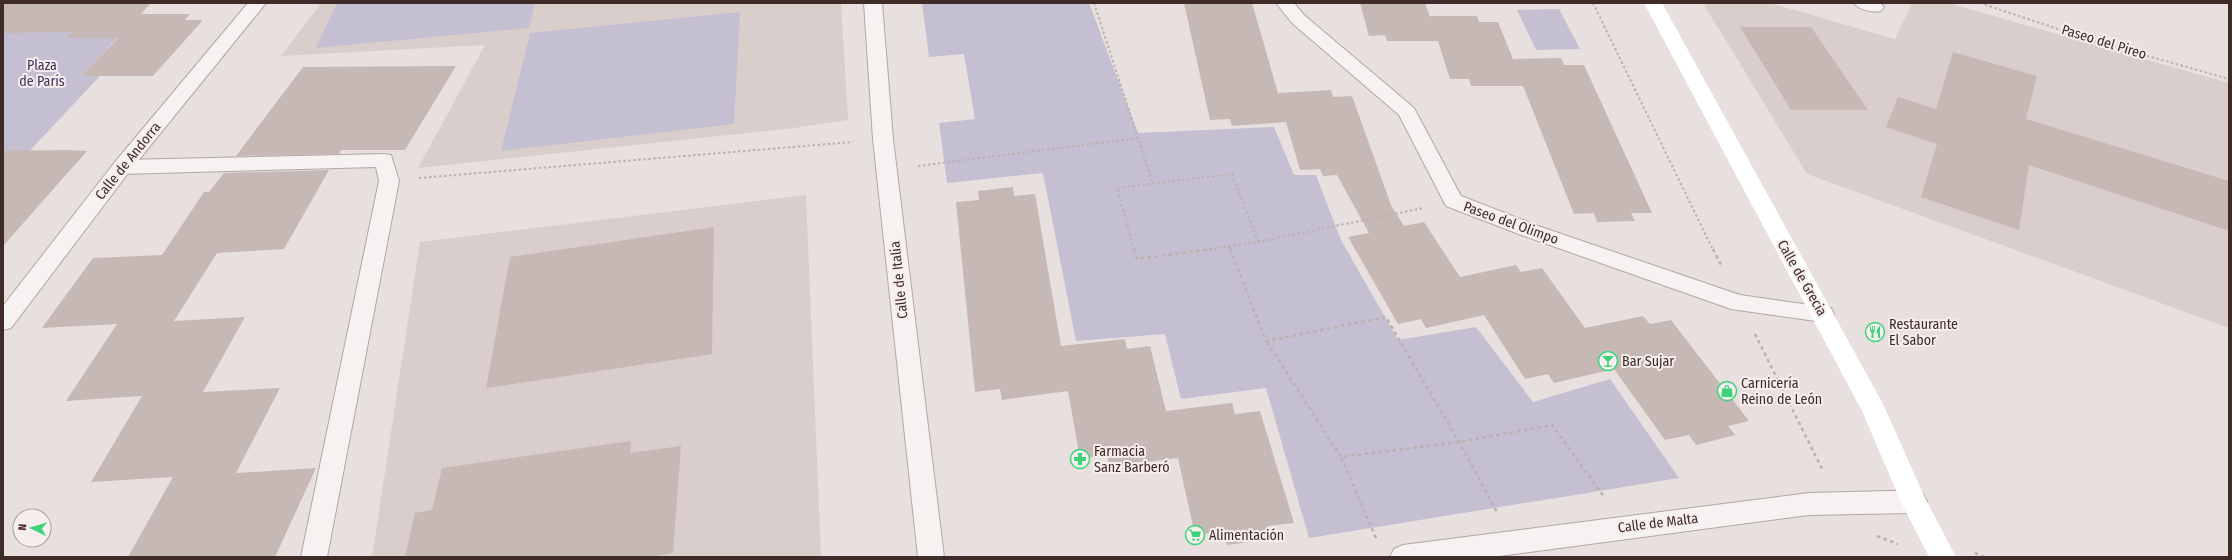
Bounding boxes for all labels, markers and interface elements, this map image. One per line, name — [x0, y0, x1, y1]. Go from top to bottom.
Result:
street label: Paseo del Pireo — [2059, 21, 2149, 63]
park label: Plaza de París — [19, 57, 65, 90]
street label: Calle de Andorra — [92, 119, 165, 203]
street label: Paseo del Olimpo — [1461, 198, 1561, 248]
street label: Calle de Grecia — [1773, 237, 1831, 319]
street label: Calle de Italia — [886, 240, 912, 320]
place label: Restaurante El Sabor — [1889, 316, 1958, 349]
restaurant icon: Restaurante El Sabor — [1864, 321, 1886, 343]
bar icon: Bar Sujar — [1597, 350, 1619, 372]
place label: Bar Sujar — [1622, 353, 1674, 370]
place label: Carnicería Reino de León — [1741, 375, 1822, 408]
shop icon: Carnicería Reino de León — [1716, 380, 1738, 402]
place label: Farmacia Sanz Barberó — [1094, 443, 1170, 476]
pharmacy icon: Farmacia Sanz Barberó — [1069, 448, 1091, 470]
north arrow — [12, 508, 52, 548]
street label: Calle de Malta — [1617, 510, 1699, 536]
text: N — [16, 523, 29, 531]
supermarket icon: Alimentación — [1184, 524, 1206, 546]
place label: Alimentación — [1209, 527, 1284, 544]

